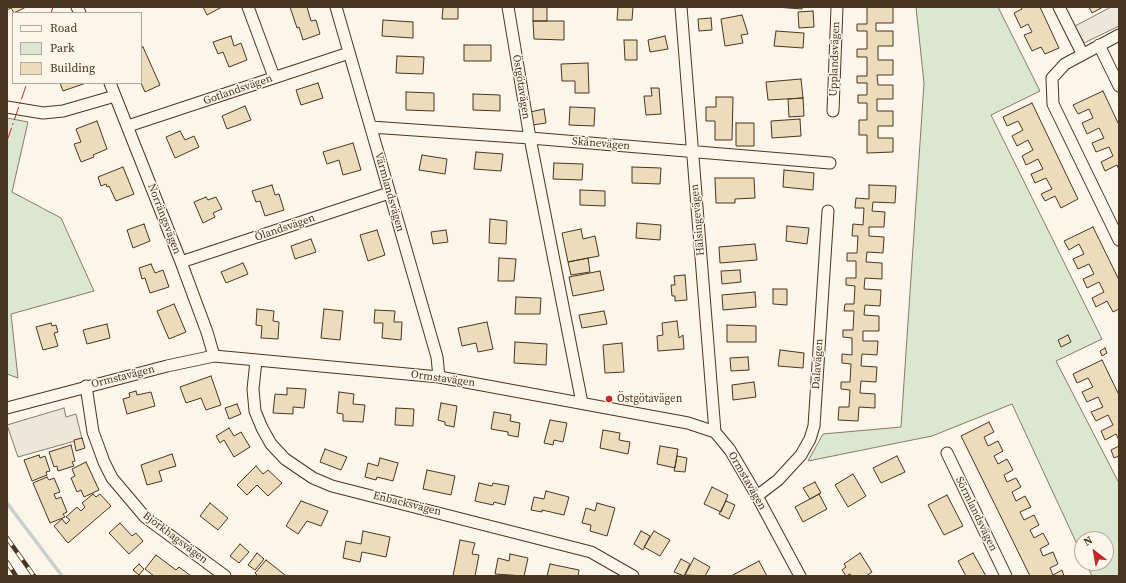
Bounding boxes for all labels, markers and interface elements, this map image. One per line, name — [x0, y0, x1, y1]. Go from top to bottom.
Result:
legend — [12, 12, 142, 84]
text: Road — [50, 20, 77, 36]
street label: Upplandsvägen — [827, 21, 843, 97]
text: Park — [50, 40, 75, 56]
street label: Östgötavägen — [509, 54, 533, 120]
text: Building — [50, 60, 95, 76]
street label: Gotlandsvägen — [202, 72, 274, 108]
street label: Skånevägen — [572, 135, 630, 153]
street label: Värmlandsvägen — [371, 151, 407, 233]
street label: Norrängsvägen — [144, 182, 184, 256]
street label: Hälsingevägen — [688, 184, 708, 256]
street label: Ölandsvägen — [253, 212, 317, 244]
street label: Dalavägen — [810, 338, 826, 390]
street label: Ormstavägen — [90, 363, 156, 391]
street label: Ormstavägen — [410, 368, 476, 390]
place label: Östgötavägen — [617, 392, 682, 406]
marker: Östgötavägen — [604, 394, 614, 404]
street label: Ormstavägen — [725, 450, 769, 512]
street label: Sörmlandsvägen — [952, 475, 1000, 553]
street label: Enbacksvägen — [371, 489, 443, 519]
street label: Björkhagsvägen — [140, 509, 210, 567]
north arrow — [1074, 531, 1114, 571]
text: N — [1081, 533, 1095, 550]

